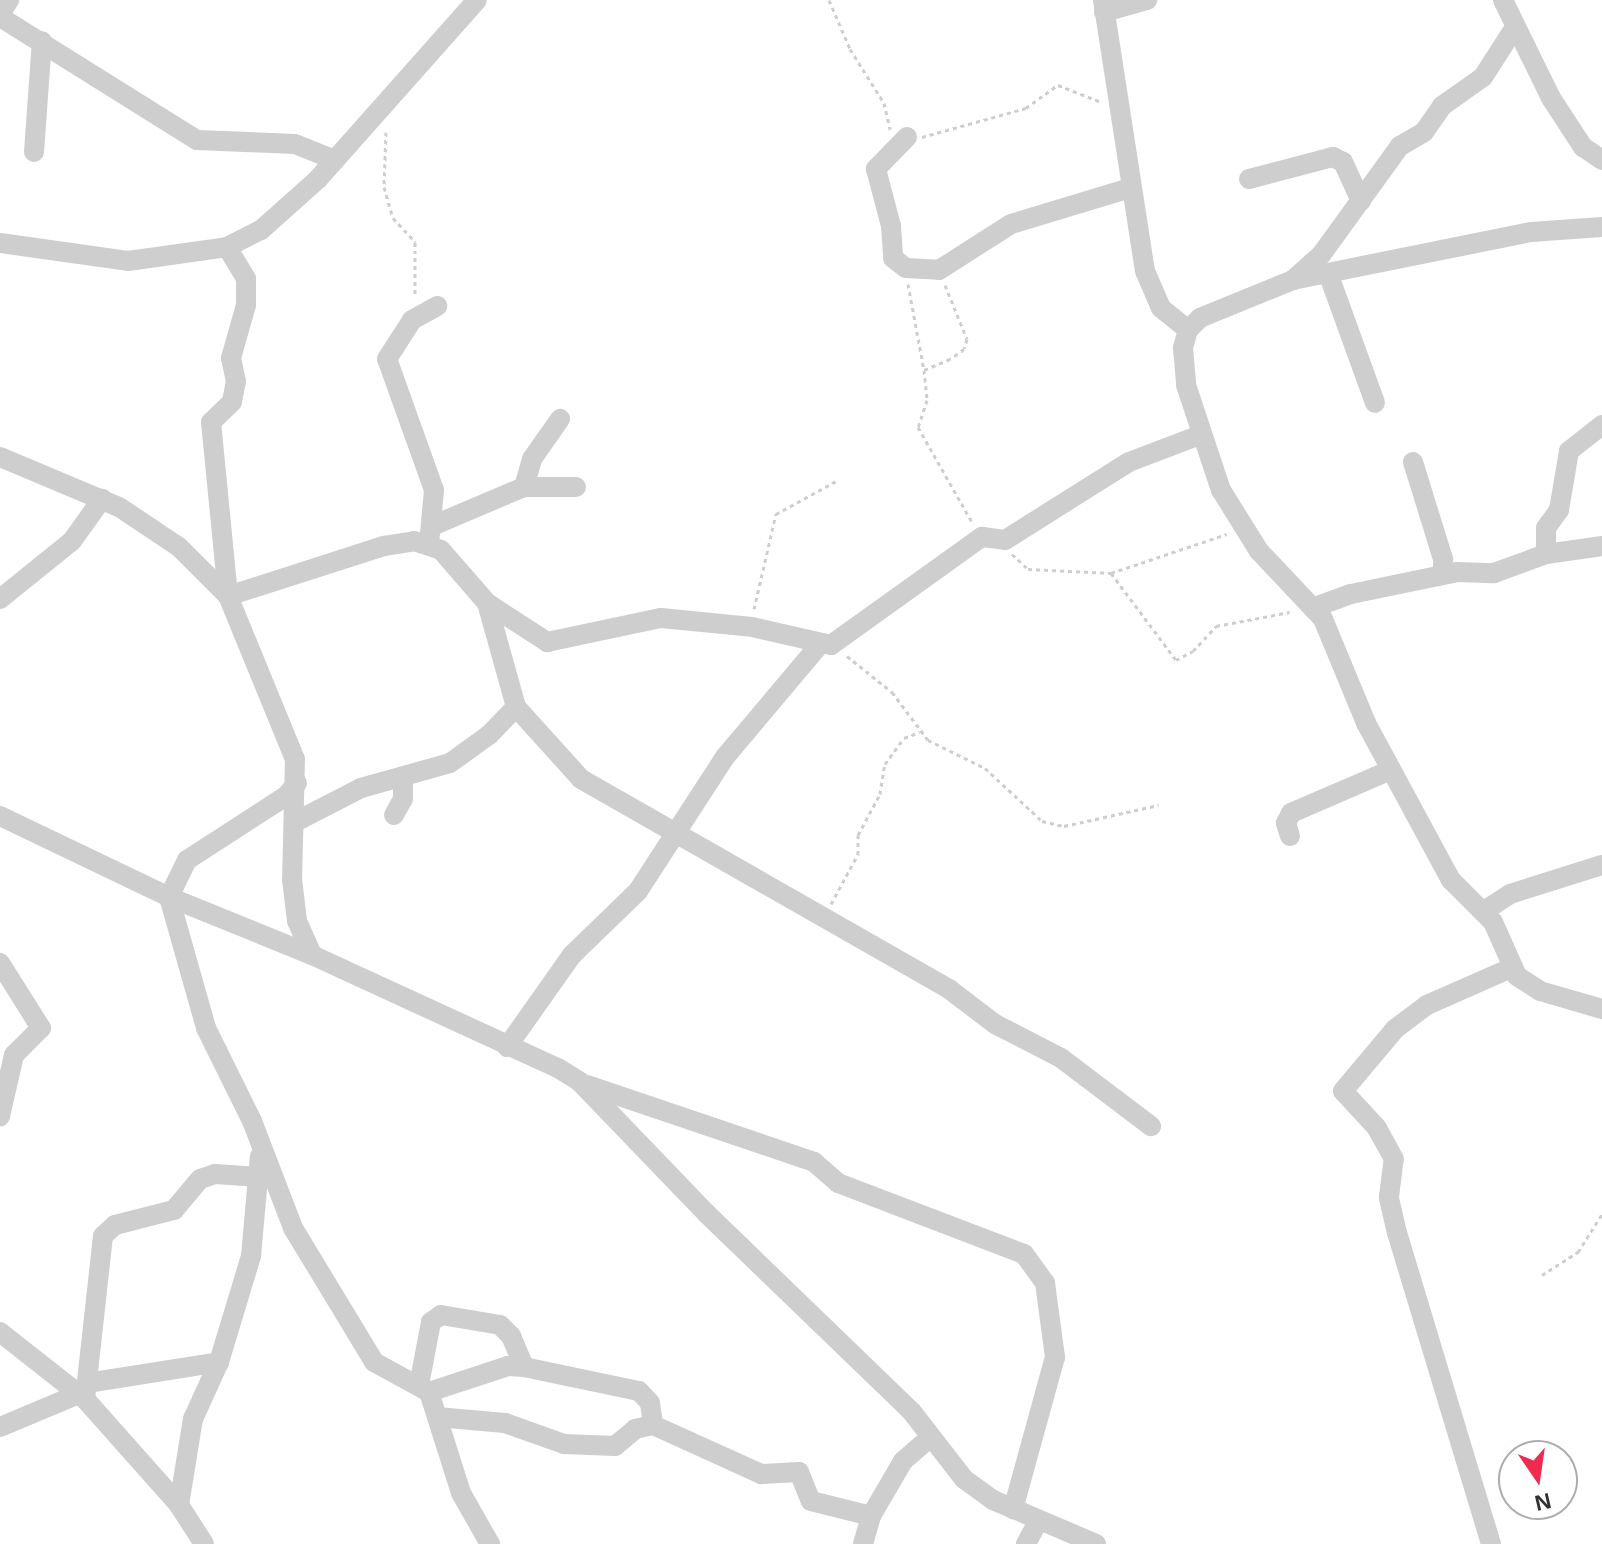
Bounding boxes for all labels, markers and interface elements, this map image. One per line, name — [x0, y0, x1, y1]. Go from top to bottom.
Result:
north arrow — [1498, 1440, 1578, 1520]
text: N — [1533, 1488, 1554, 1516]

